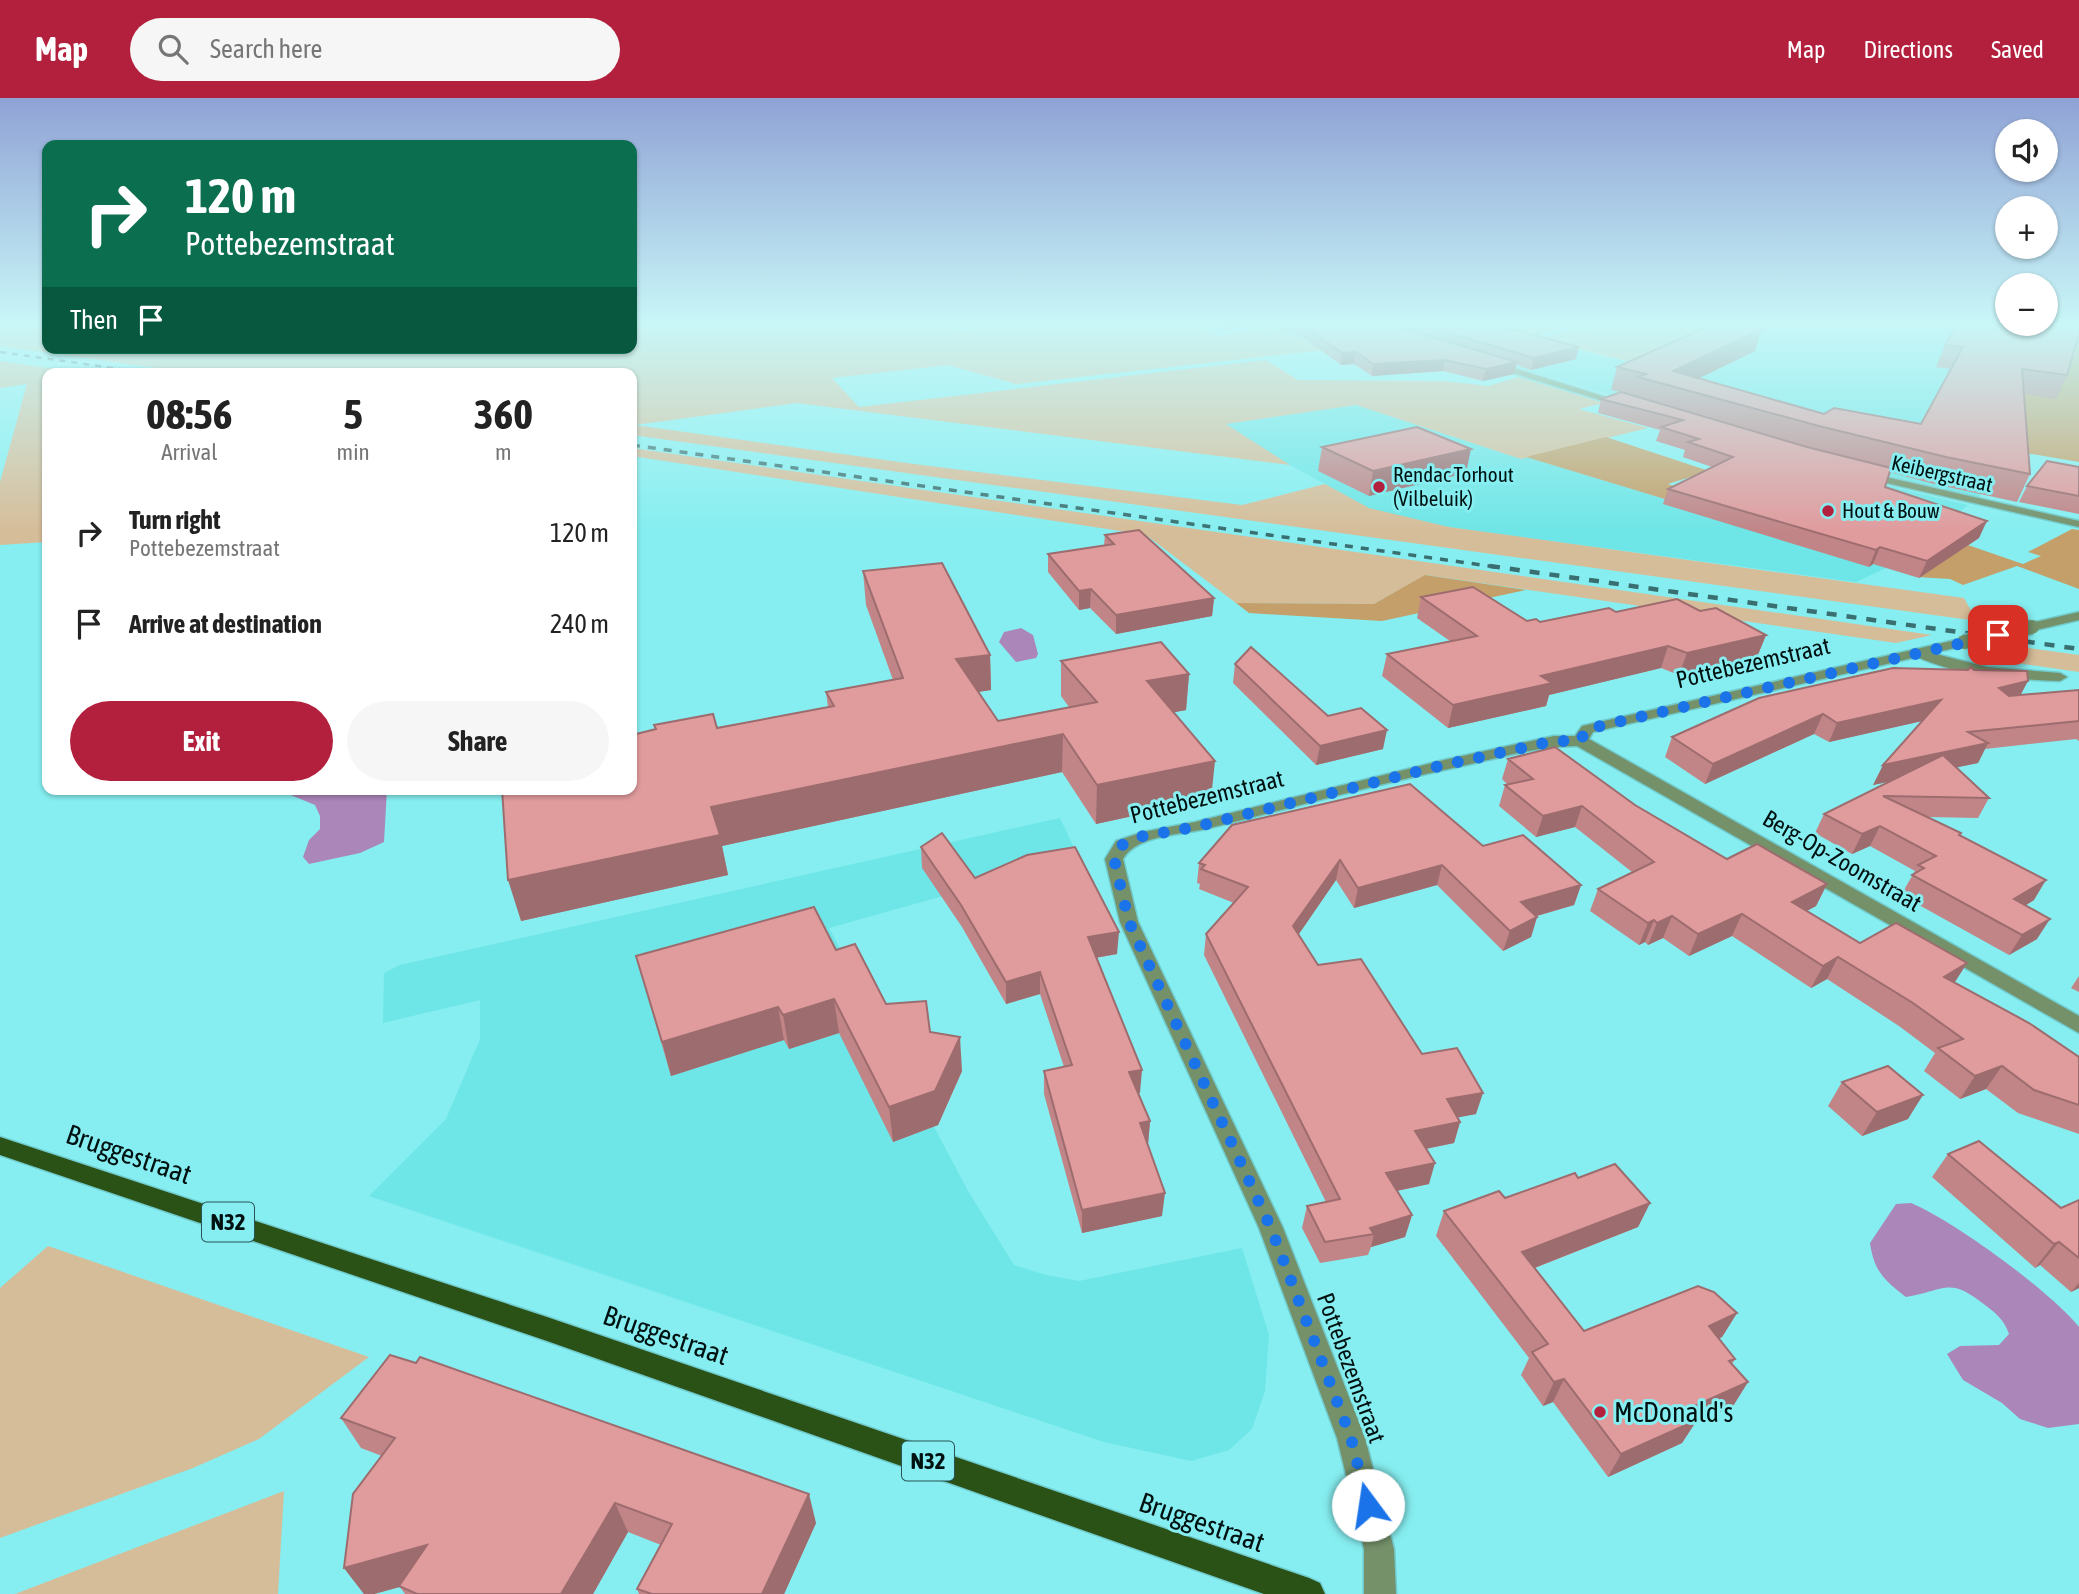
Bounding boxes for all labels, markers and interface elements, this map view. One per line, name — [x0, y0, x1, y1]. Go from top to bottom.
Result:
search box — [130, 18, 620, 81]
text: Map — [35, 30, 88, 68]
icon: search — [154, 30, 192, 68]
text: Search here — [210, 34, 322, 64]
text: Map — [1787, 36, 1825, 63]
text: Directions — [1863, 36, 1953, 63]
text: Saved — [1991, 36, 2044, 63]
map controls — [1995, 119, 2058, 336]
button: sound — [1995, 119, 2058, 182]
text: 120 m — [185, 167, 296, 223]
icon: right — [70, 168, 161, 259]
button: + — [1995, 196, 2058, 259]
text: Pottebezemstraat — [185, 225, 395, 262]
button: − — [1995, 273, 2058, 336]
icon: arrive — [132, 301, 170, 339]
text: Then — [70, 305, 118, 335]
text: 08:56 — [146, 390, 233, 438]
text: 5 — [343, 390, 363, 438]
text: 360 — [474, 390, 533, 438]
text: Arrival — [161, 439, 217, 465]
text: min — [337, 439, 370, 465]
text: m — [495, 439, 512, 465]
street label: Keibergstraat — [1889, 450, 1995, 496]
place label: Rendac Torhout (Vilbeluik) — [1393, 462, 1514, 510]
marker: Rendac Torhout (Vilbeluik) — [1371, 479, 1387, 495]
place label: Hout & Bouw — [1842, 498, 1940, 522]
marker: Hout & Bouw — [1820, 503, 1836, 519]
text: Turn right — [129, 505, 220, 535]
icon: right — [70, 514, 108, 552]
text: 120 m — [550, 518, 609, 548]
text: Pottebezemstraat — [129, 535, 280, 561]
icon: arrive — [70, 605, 108, 643]
pin — [1968, 605, 2028, 665]
text: Arrive at destination — [129, 609, 322, 639]
text: 240 m — [550, 609, 609, 639]
icon: arrive — [1979, 616, 2017, 654]
street label: Pottebezemstraat — [1673, 632, 1833, 693]
button: Exit — [70, 701, 333, 781]
button: Share — [347, 701, 609, 781]
street label: Pottebezemstraat — [1127, 764, 1287, 829]
street label: Berg-Op-Zoomstraat — [1758, 804, 1926, 917]
street label: Bruggestraat — [62, 1118, 196, 1190]
road number: N32 — [202, 1203, 254, 1242]
street label: Pottebezemstraat — [1312, 1289, 1391, 1446]
street label: Bruggestraat — [599, 1299, 733, 1371]
place label: McDonald's — [1614, 1396, 1733, 1428]
marker: McDonald's — [1592, 1404, 1608, 1420]
road number: N32 — [902, 1442, 954, 1480]
position arrow — [1331, 1468, 1405, 1542]
street label: Bruggestraat — [1135, 1486, 1269, 1558]

